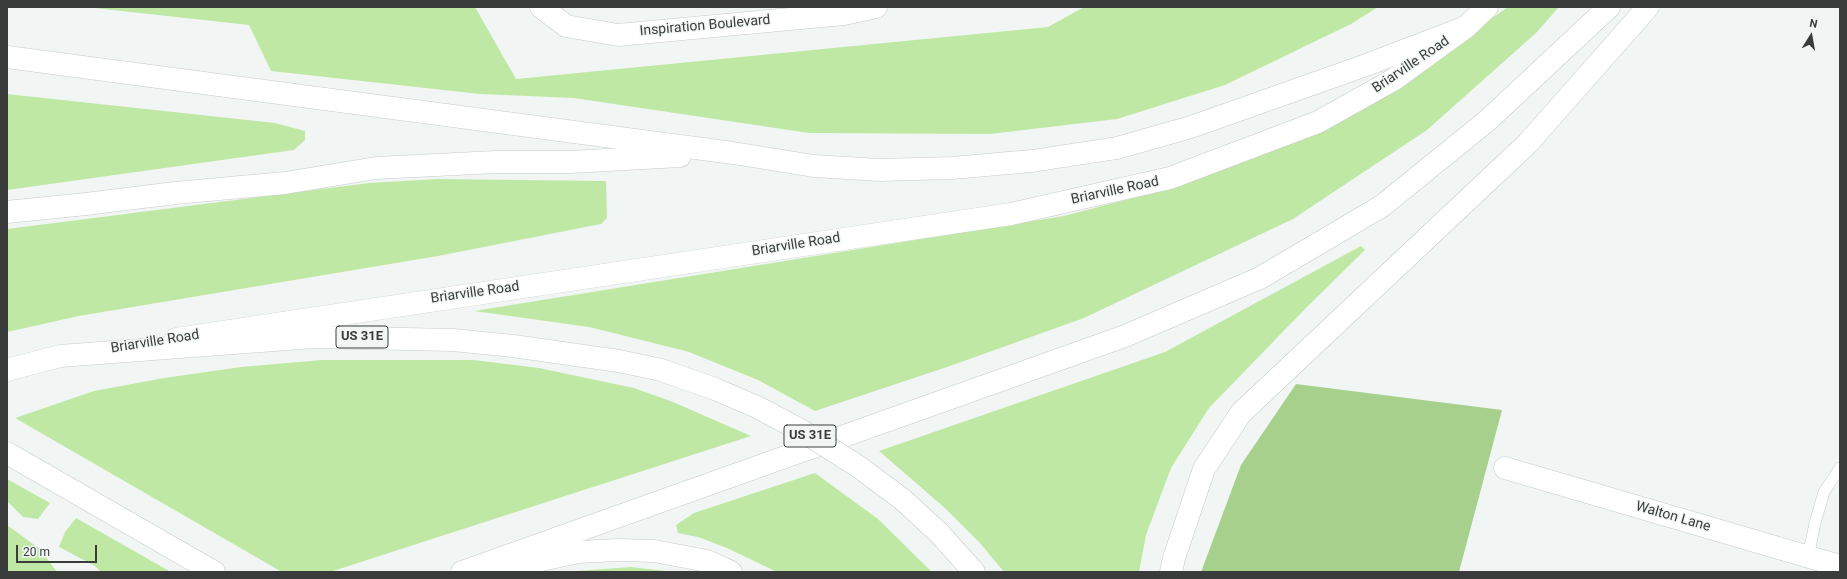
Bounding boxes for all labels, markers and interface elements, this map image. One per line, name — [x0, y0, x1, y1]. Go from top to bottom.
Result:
street label: Inspiration Boulevard — [639, 12, 771, 40]
north arrow — [1791, 16, 1831, 56]
text: N — [1808, 17, 1818, 31]
street label: Briarville Road — [1369, 33, 1453, 97]
street label: Briarville Road — [1070, 173, 1160, 209]
street label: Briarville Road — [751, 230, 841, 260]
street label: Briarville Road — [430, 278, 520, 308]
road number: US 31E — [336, 326, 388, 348]
street label: Briarville Road — [110, 327, 200, 357]
road number: US 31E — [784, 425, 836, 447]
street label: Walton Lane — [1634, 498, 1712, 536]
scale bar — [18, 537, 99, 563]
text: 20 m — [23, 545, 50, 559]

